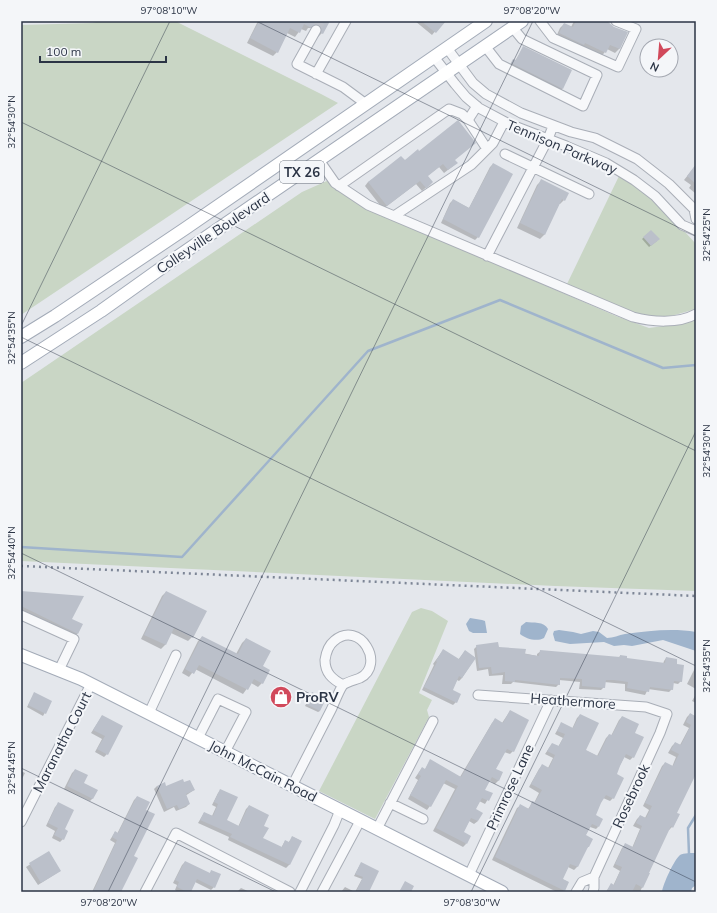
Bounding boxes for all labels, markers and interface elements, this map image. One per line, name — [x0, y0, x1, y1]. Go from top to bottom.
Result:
text: 97°08'10"W — [141, 4, 197, 17]
text: 97°08'20"W — [504, 4, 560, 17]
scale bar — [40, 38, 166, 64]
north arrow — [639, 38, 679, 78]
text: 100 m — [46, 44, 81, 59]
text: N — [648, 59, 661, 75]
text: 32°54'30"N — [5, 95, 18, 149]
street label: Tennison Parkway — [504, 116, 621, 179]
road number: TX 26 — [280, 161, 324, 183]
street label: Colleyville Boulevard — [153, 188, 273, 278]
text: 32°54'25"N — [700, 208, 713, 262]
text: 32°54'35"N — [5, 311, 18, 365]
text: 32°54'30"N — [700, 424, 713, 478]
text: 32°54'40"N — [5, 526, 18, 580]
text: 32°54'35"N — [700, 639, 713, 693]
shop icon: ProRV — [268, 684, 294, 710]
street label: Maranatha Court — [29, 688, 95, 796]
place label: ProRV — [296, 688, 340, 706]
street label: Heathermore — [530, 689, 616, 713]
street label: John McCain Road — [206, 736, 320, 806]
text: 32°54'45"N — [5, 741, 18, 795]
street label: Primrose Lane — [482, 741, 538, 833]
street label: Rosebrook — [608, 760, 654, 831]
text: 97°08'20"W — [81, 896, 137, 909]
text: 97°08'30"W — [444, 896, 500, 909]

